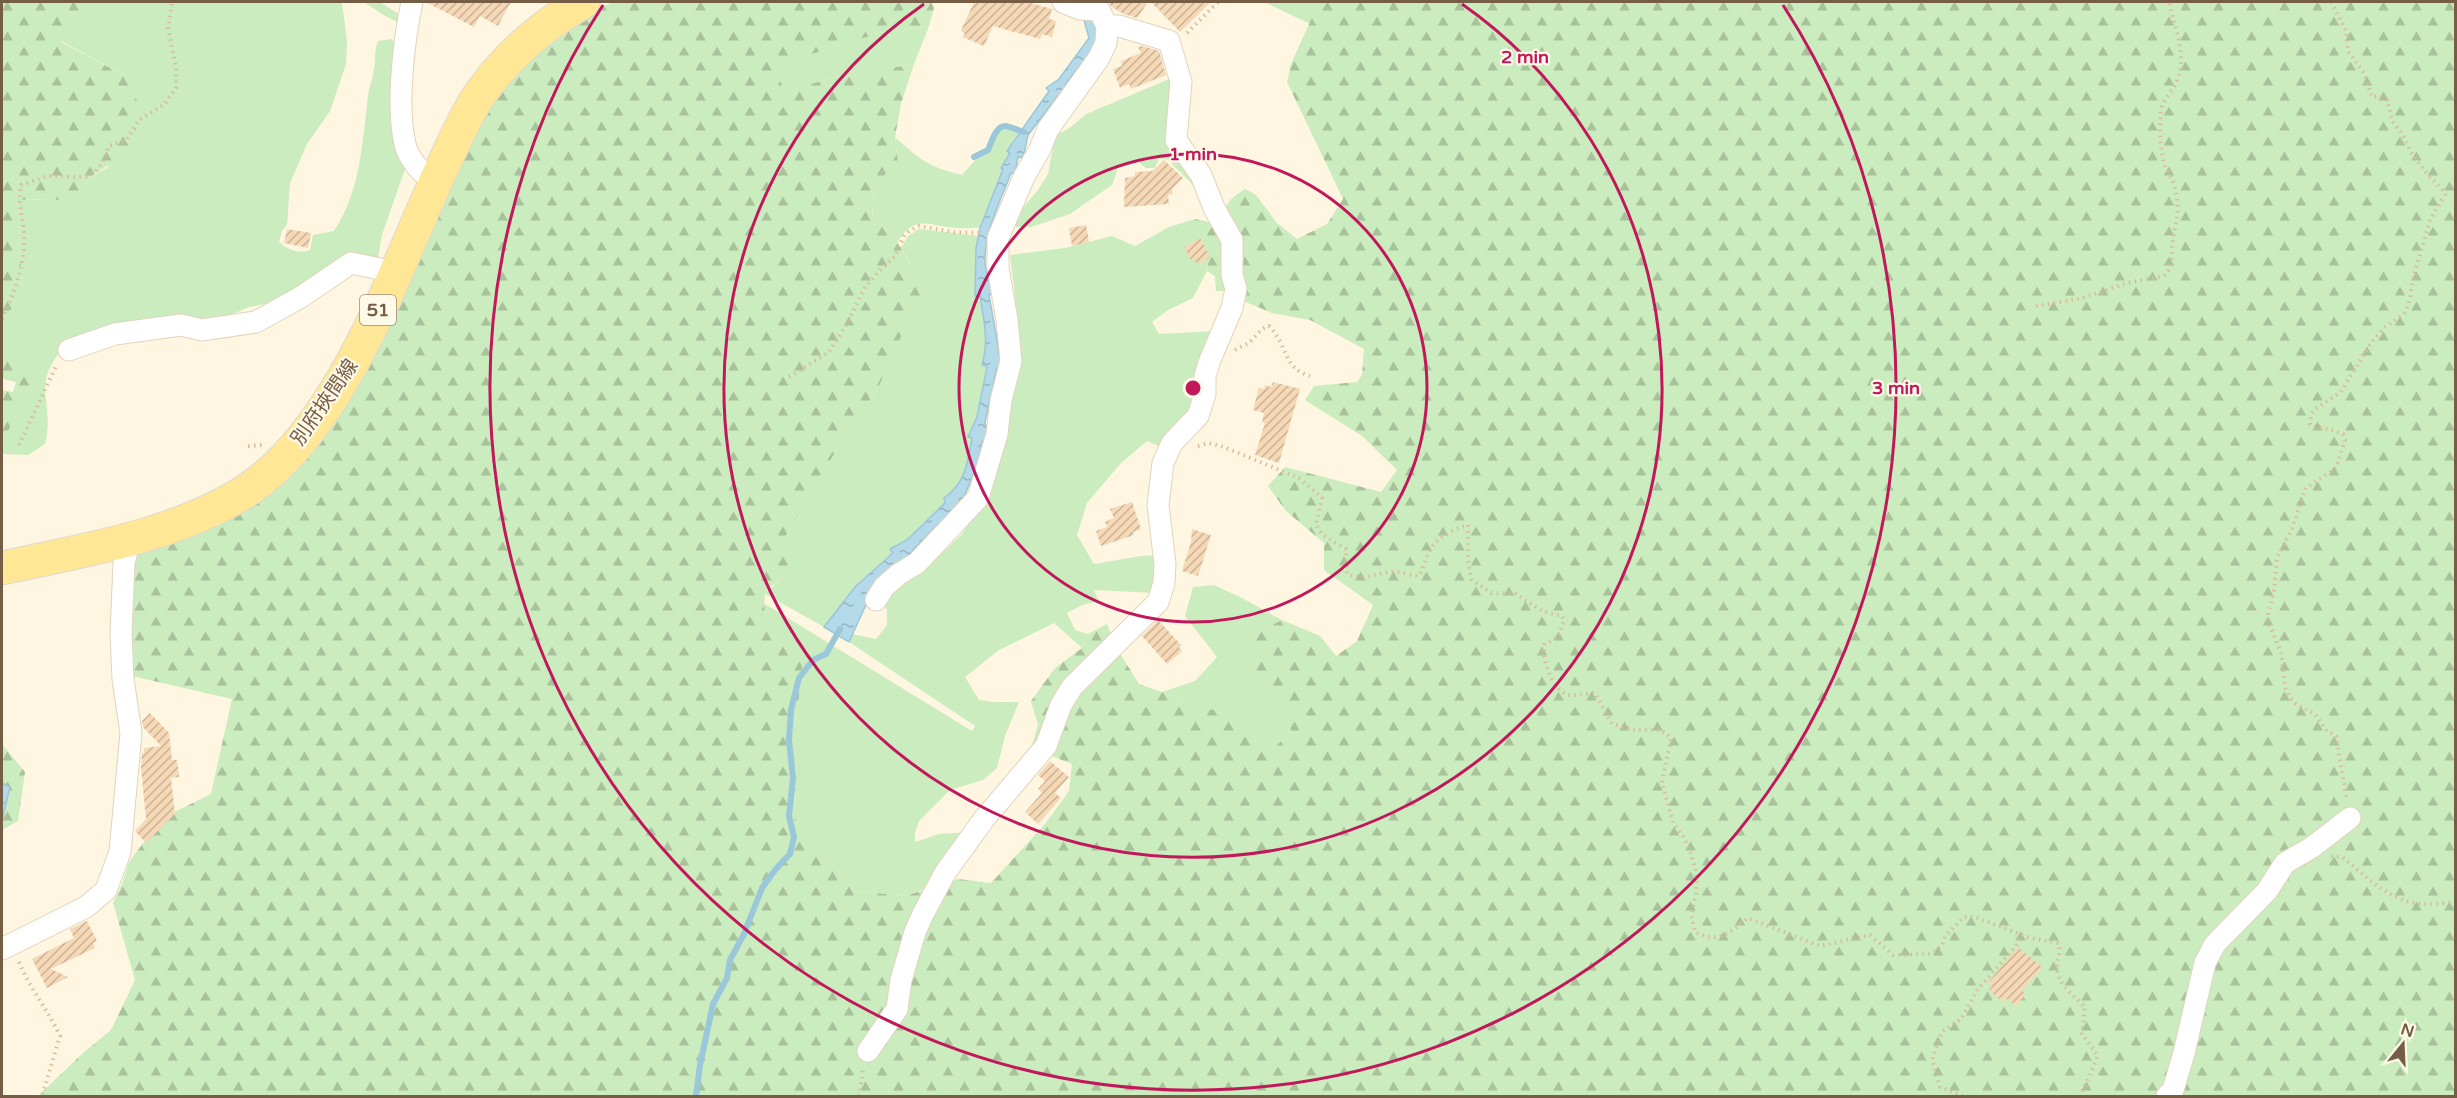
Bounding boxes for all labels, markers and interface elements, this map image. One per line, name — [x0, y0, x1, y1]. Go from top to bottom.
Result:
text: 2 min — [1501, 46, 1549, 68]
text: 1 min — [1169, 143, 1217, 165]
road number: 51 — [360, 295, 396, 325]
street label: 別府挾間線 — [286, 355, 363, 450]
text: 3 min — [1872, 377, 1920, 399]
centre of rings — [1183, 378, 1203, 398]
north arrow — [2373, 1014, 2433, 1074]
text: N — [2398, 1019, 2417, 1042]

